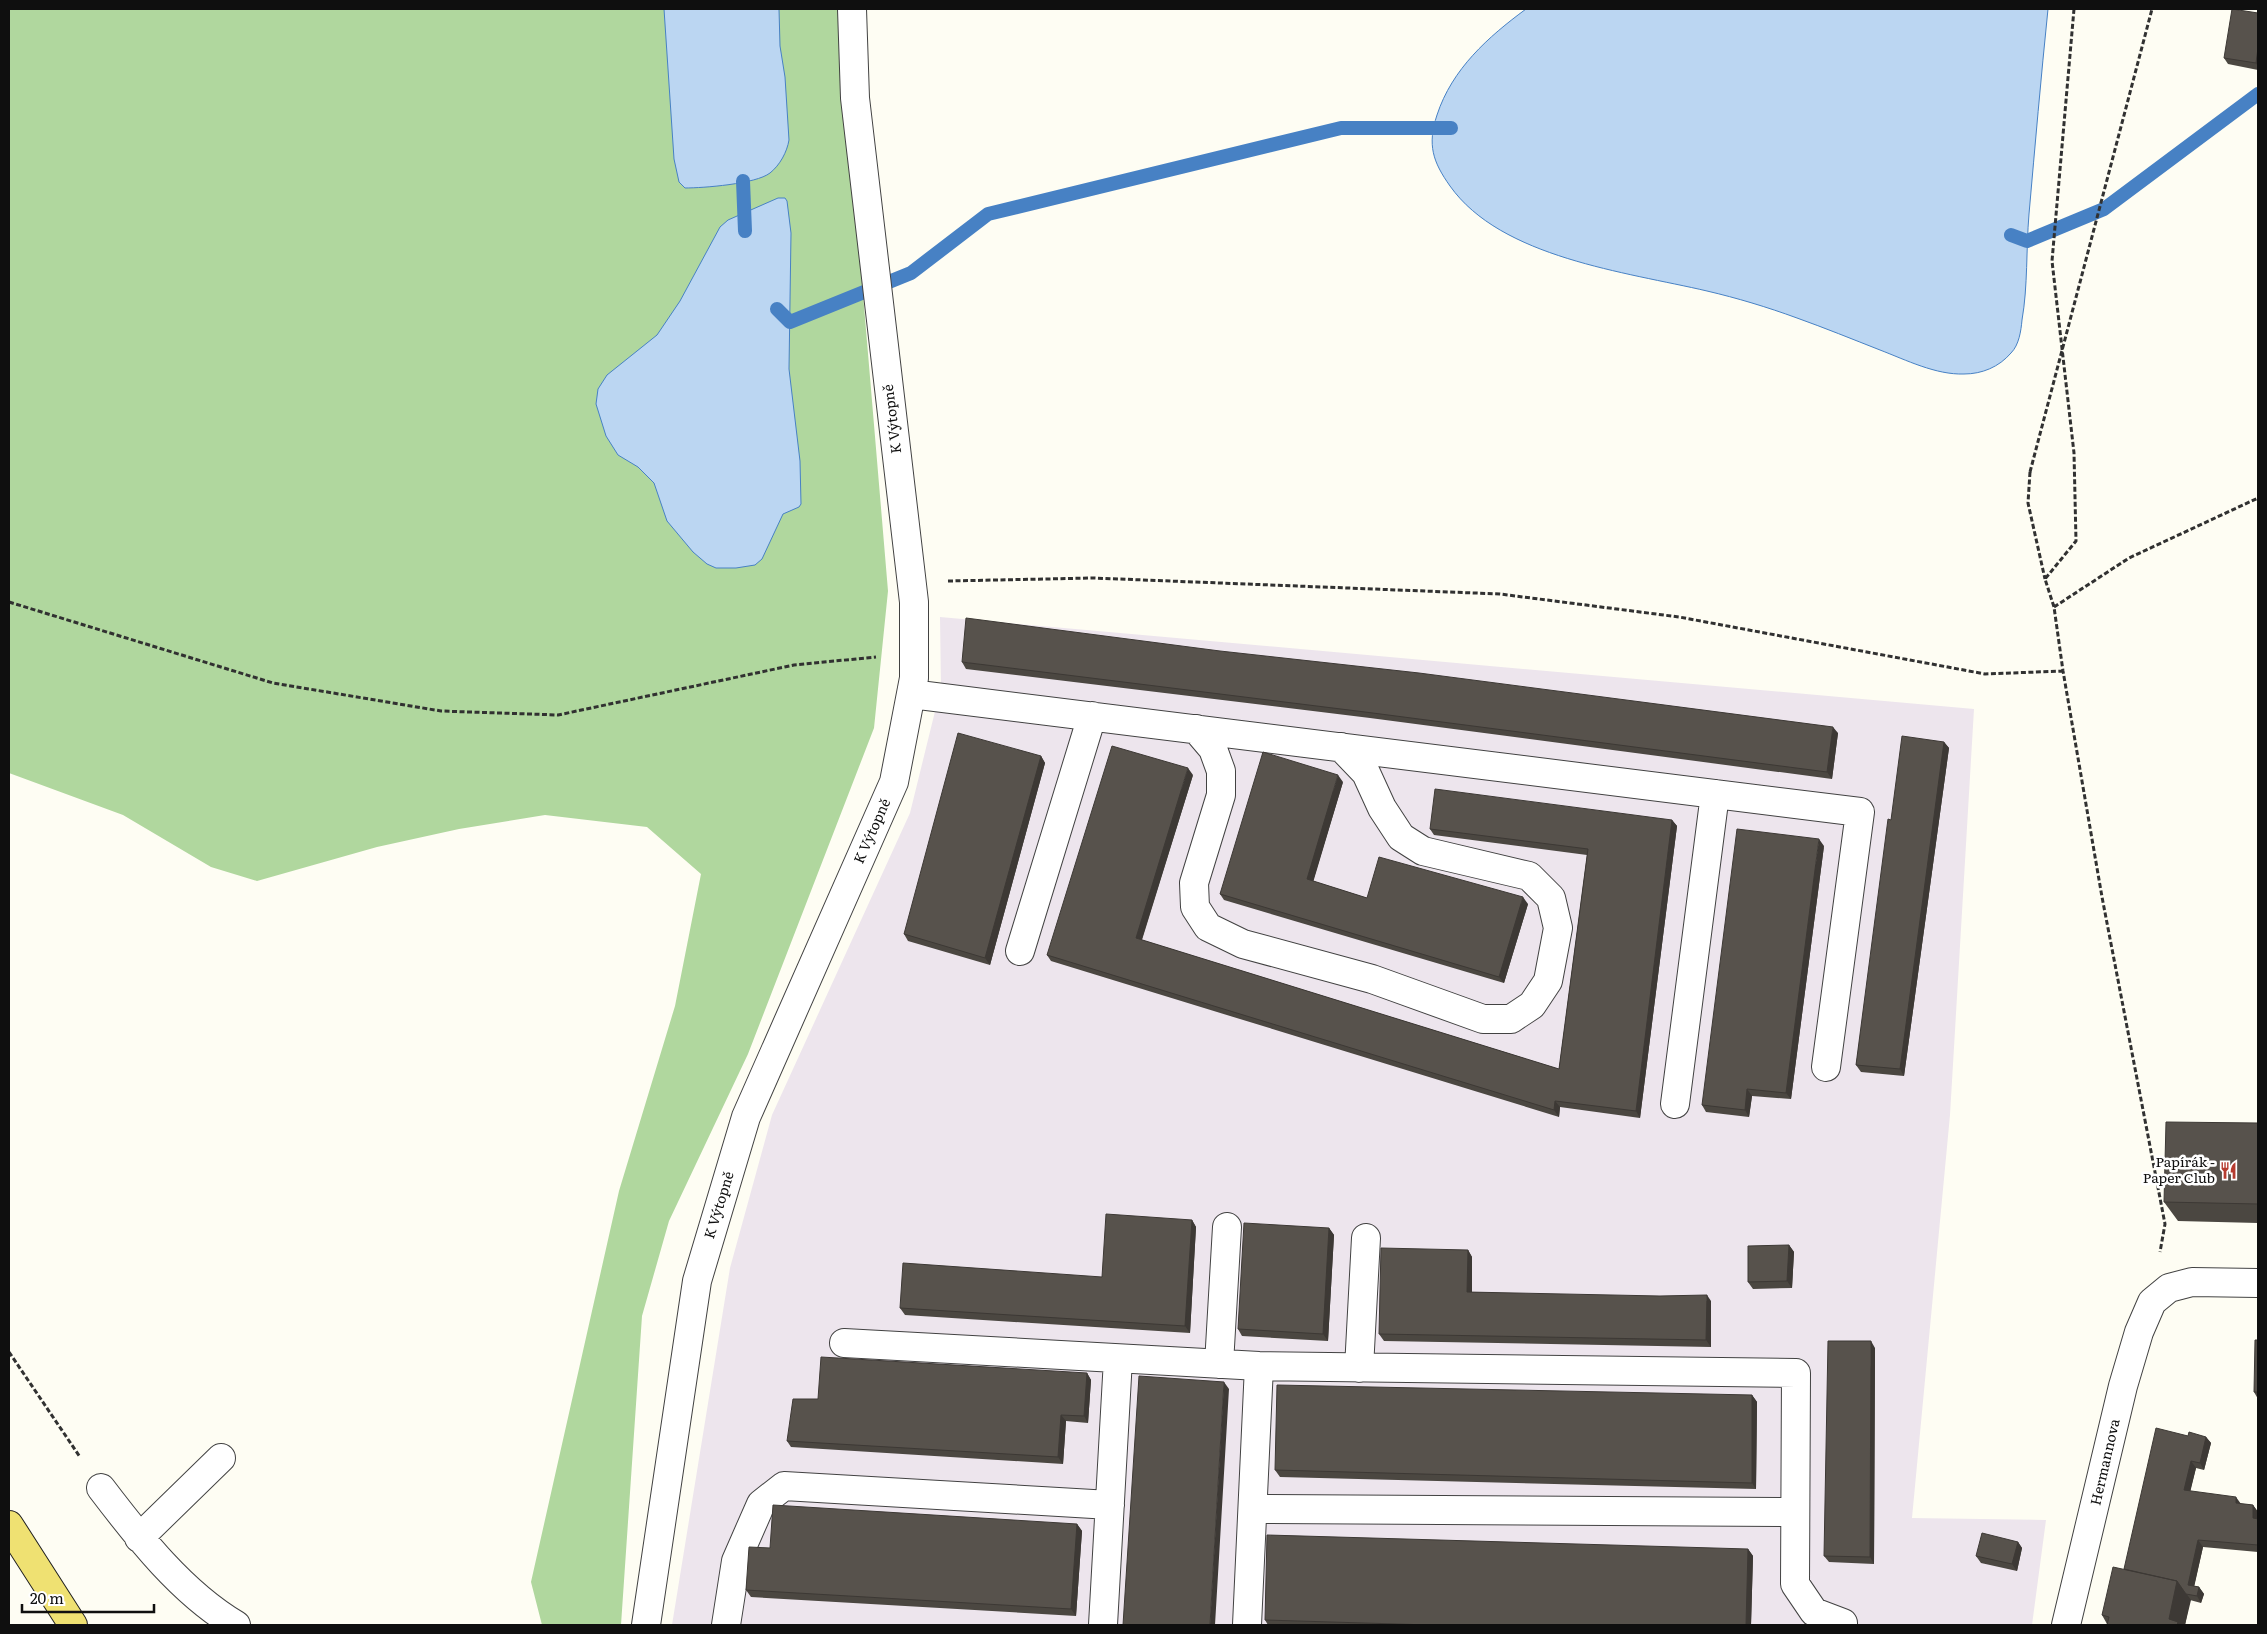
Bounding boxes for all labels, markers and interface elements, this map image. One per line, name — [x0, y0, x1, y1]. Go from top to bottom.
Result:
street label: K Výtopně — [877, 383, 905, 455]
street label: K Výtopně — [848, 795, 894, 866]
place label: Papírák - Paper Club — [2143, 1151, 2215, 1187]
restaurant icon: Papírák - Paper Club — [2219, 1160, 2239, 1180]
street label: K Výtopně — [698, 1169, 738, 1241]
street label: Hermannova — [2084, 1416, 2124, 1507]
scale bar — [22, 1582, 155, 1614]
text: 20 m — [30, 1586, 64, 1609]

